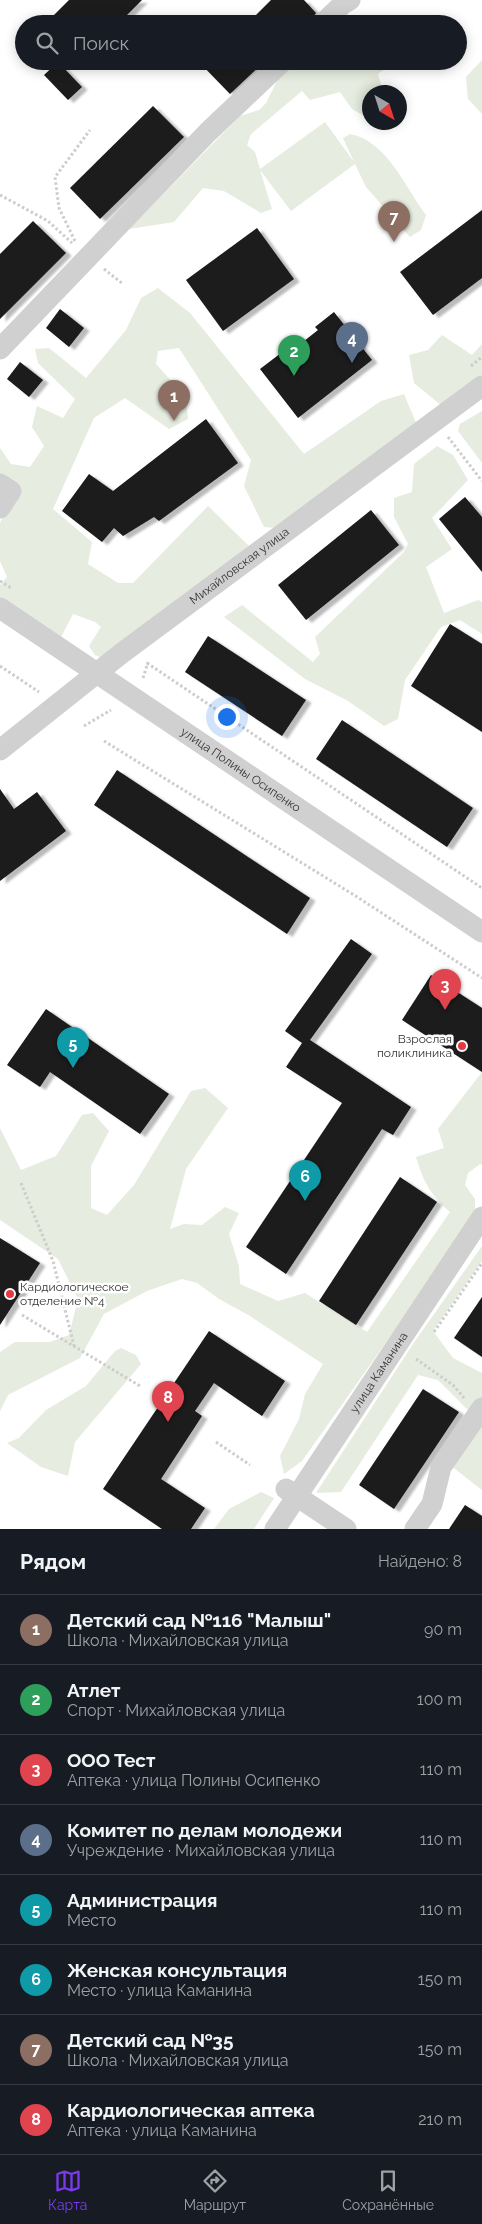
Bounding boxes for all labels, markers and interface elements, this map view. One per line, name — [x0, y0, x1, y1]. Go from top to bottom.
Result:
search box — [15, 15, 467, 70]
icon: search — [33, 29, 61, 57]
text: Поиск — [73, 32, 129, 54]
north arrow — [362, 85, 407, 130]
pin: 7 — [378, 201, 410, 242]
pin: 4 — [336, 322, 368, 363]
pin: 2 — [278, 335, 310, 376]
pin: 1 — [158, 380, 190, 421]
street label: Михайловская улица — [187, 525, 292, 607]
your location — [214, 704, 240, 730]
street label: улица Полины Осипенко — [178, 724, 303, 815]
pin: 3 — [429, 969, 461, 1010]
pin: 5 — [57, 1027, 89, 1068]
place label: Взрослая поликлиника — [377, 1032, 452, 1060]
marker: Взрослая поликлиника — [456, 1040, 468, 1052]
pin: 6 — [289, 1160, 321, 1201]
place label: Кардиологическое отделение №4 — [20, 1280, 129, 1308]
marker: Кардиологическое отделение №4 — [4, 1288, 16, 1300]
street label: улица Каманина — [347, 1329, 411, 1415]
pin: 8 — [152, 1381, 184, 1422]
text: Рядом — [20, 1549, 86, 1574]
text: Найдено: 8 — [378, 1552, 462, 1571]
text: Детский сад №116 "Малыш" — [67, 1609, 331, 1631]
text: 1 — [32, 1620, 40, 1639]
text: 90 m — [424, 1620, 462, 1639]
text: Школа · Михайловская улица — [67, 1631, 289, 1650]
text: Атлет — [67, 1679, 121, 1701]
text: 2 — [31, 1690, 41, 1709]
text: 100 m — [417, 1690, 462, 1709]
text: Спорт · Михайловская улица — [67, 1701, 285, 1720]
text: ООО Тест — [67, 1749, 156, 1771]
text: 3 — [32, 1760, 40, 1779]
text: 110 m — [420, 1760, 462, 1779]
text: Аптека · улица Полины Осипенко — [67, 1771, 320, 1790]
text: Комитет по делам молодежи — [67, 1819, 342, 1841]
text: 4 — [31, 1830, 41, 1849]
text: 110 m — [420, 1830, 462, 1849]
text: Учреждение · Михайловская улица — [67, 1841, 335, 1860]
text: Администрация — [67, 1889, 217, 1911]
text: 5 — [32, 1900, 40, 1919]
text: 110 m — [420, 1900, 462, 1919]
text: Место — [67, 1911, 116, 1930]
text: Женская консультация — [67, 1959, 287, 1981]
text: 6 — [31, 1970, 41, 1989]
text: 150 m — [418, 1970, 462, 1989]
text: Место · улица Каманина — [67, 1981, 252, 2000]
text: Детский сад №35 — [67, 2029, 233, 2051]
text: 7 — [32, 2040, 40, 2059]
text: 150 m — [418, 2040, 462, 2059]
text: Школа · Михайловская улица — [67, 2051, 289, 2070]
text: Кардиологическая аптека — [67, 2099, 315, 2121]
text: 8 — [31, 2110, 41, 2129]
text: 210 m — [418, 2110, 462, 2129]
text: Аптека · улица Каманина — [67, 2121, 257, 2140]
tab: Карта — [48, 2167, 88, 2213]
tab: Маршрут — [184, 2167, 246, 2213]
tab: Сохранённые — [342, 2167, 434, 2213]

